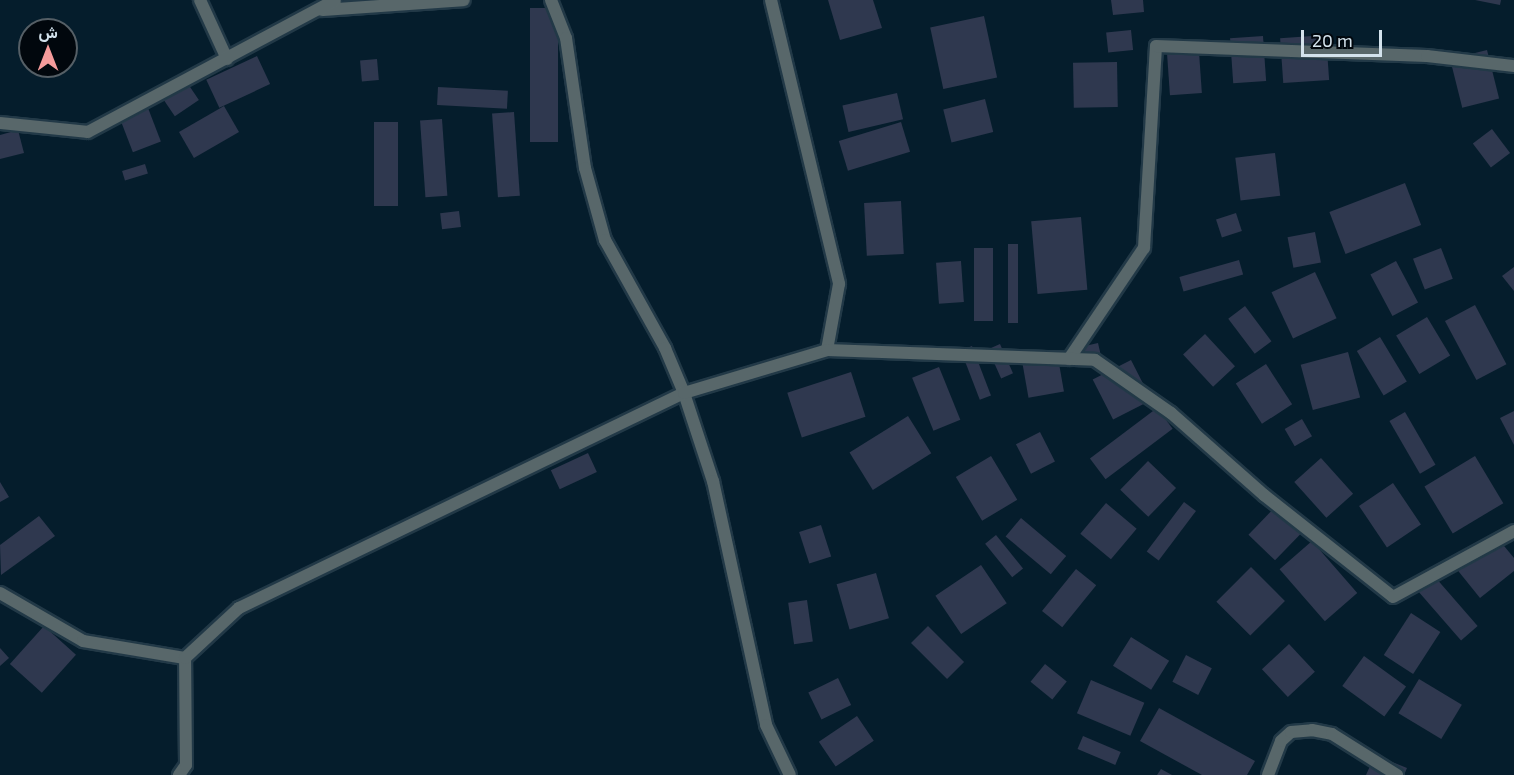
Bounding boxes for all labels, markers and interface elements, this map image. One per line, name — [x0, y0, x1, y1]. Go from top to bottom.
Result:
north arrow — [18, 18, 78, 78]
scale bar — [1304, 18, 1385, 56]
text: ش — [38, 22, 58, 41]
text: 20 m — [1312, 29, 1353, 51]

